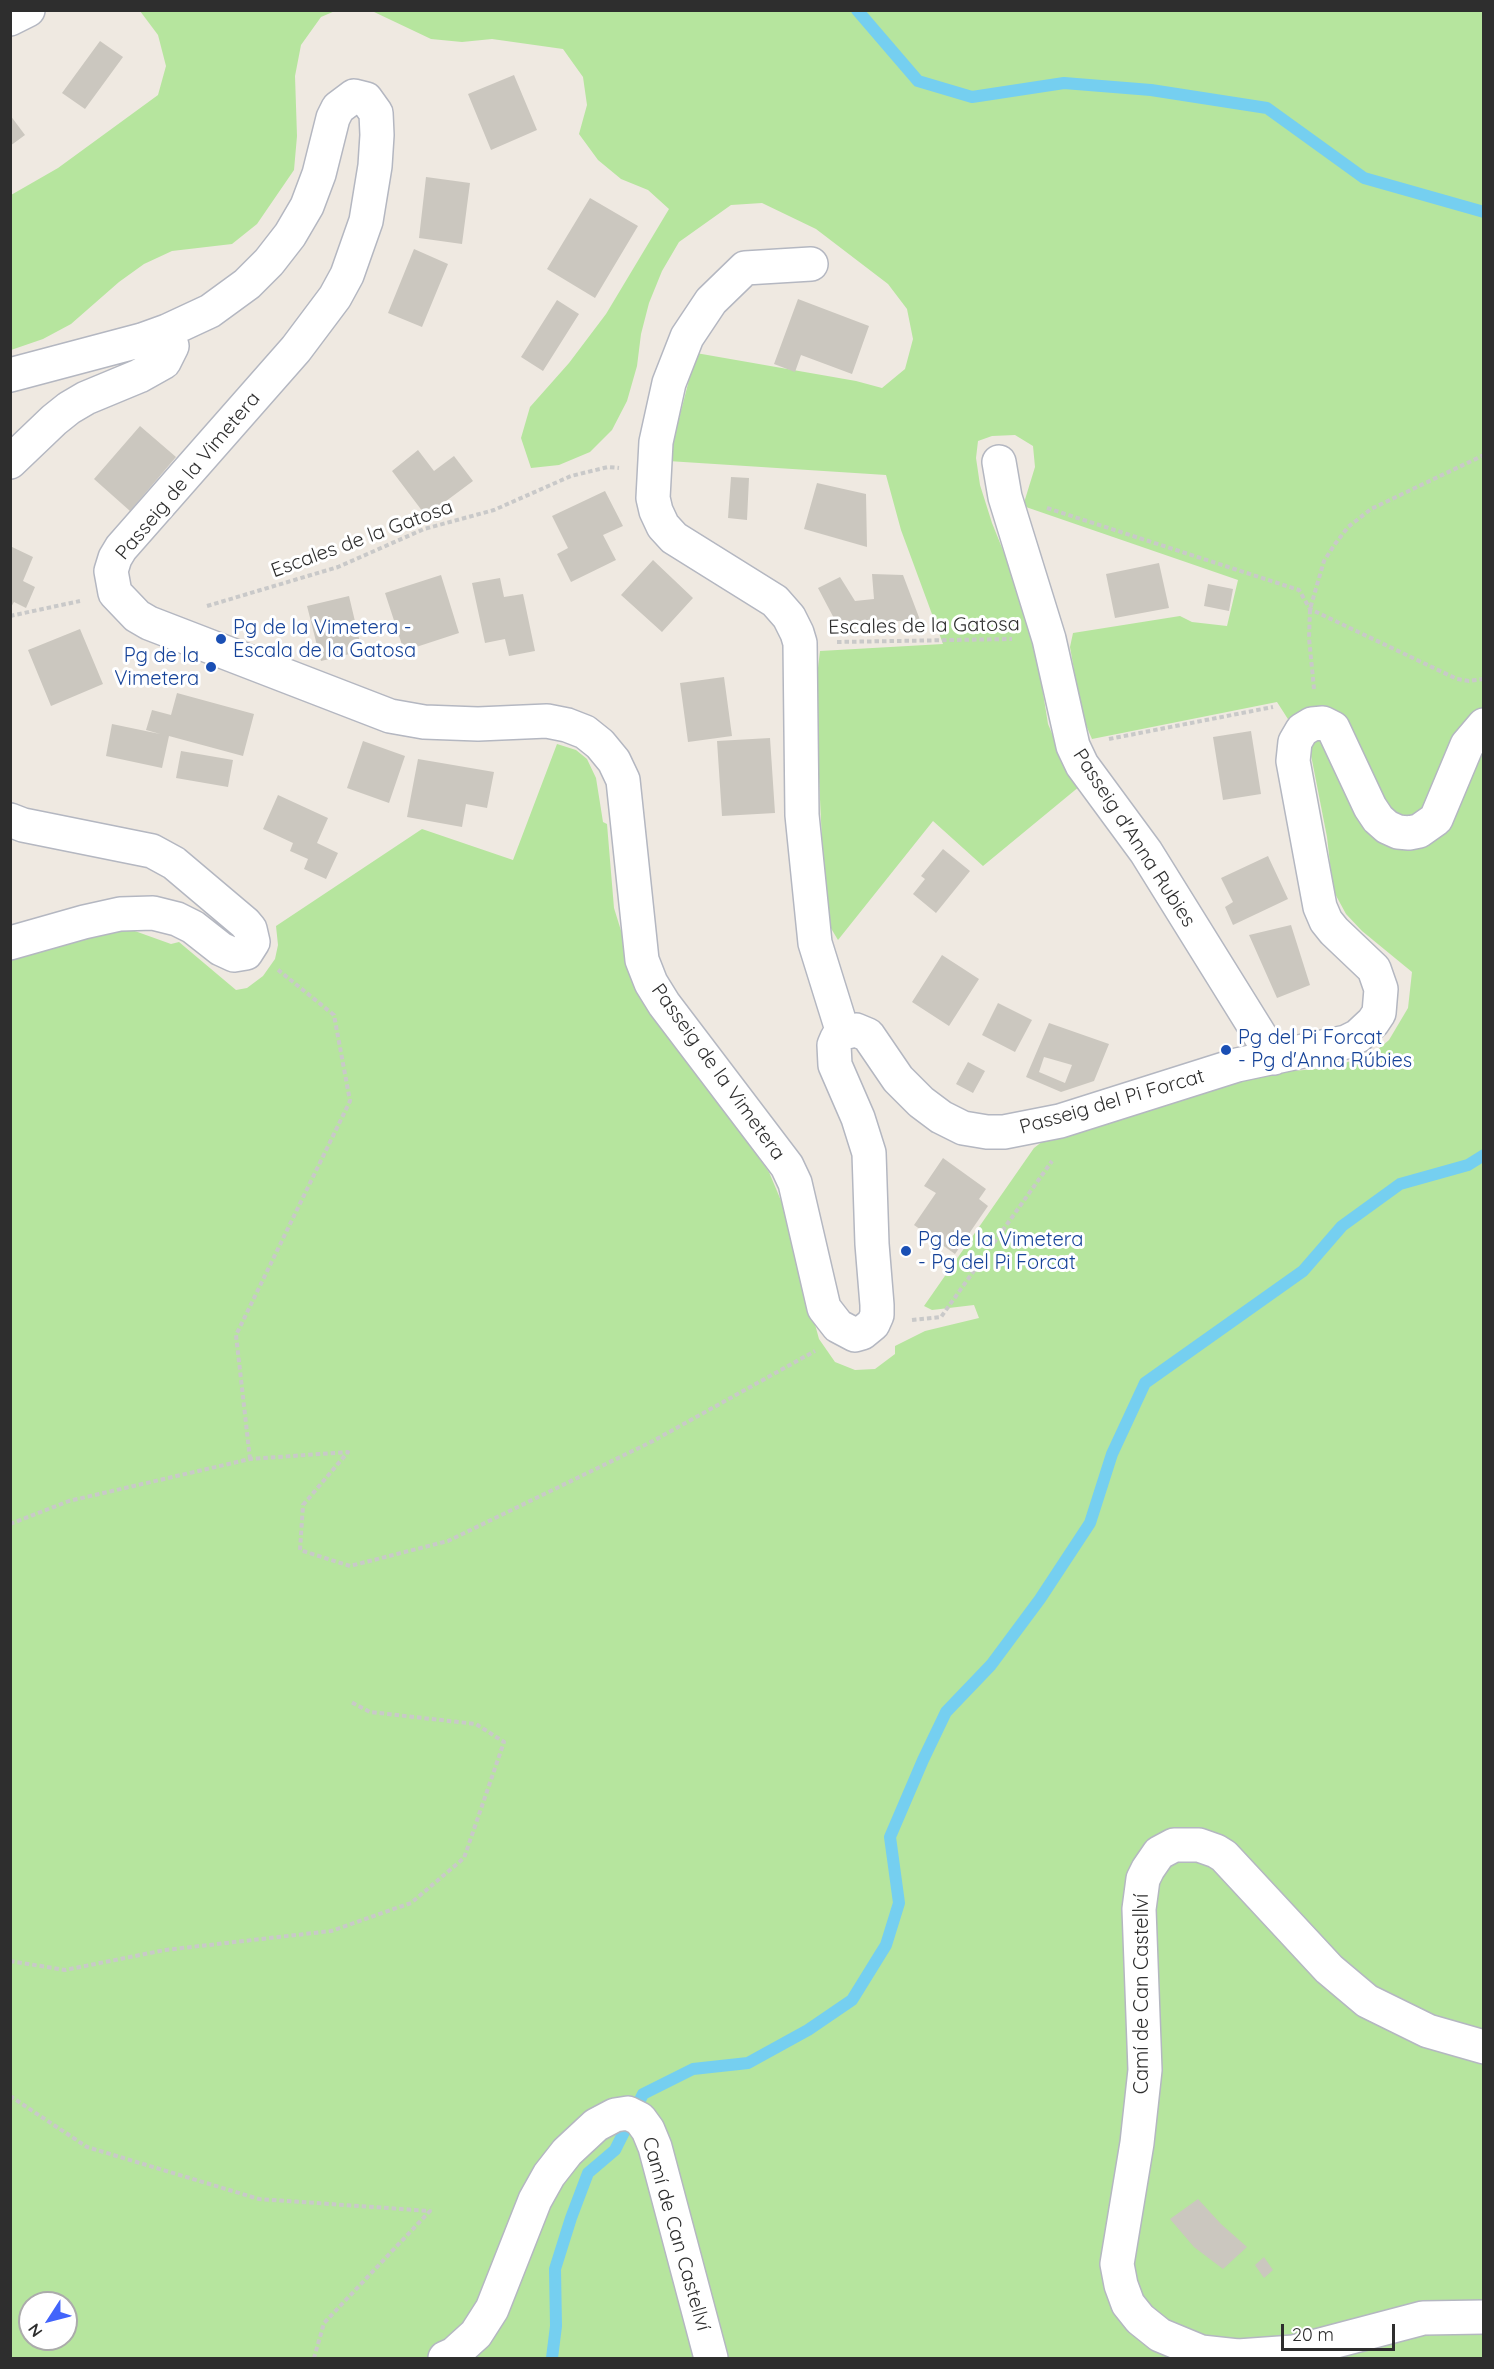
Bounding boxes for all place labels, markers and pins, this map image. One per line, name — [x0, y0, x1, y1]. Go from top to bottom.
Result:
place label: Pg de la Vimetera - Escala de la Gatosa — [233, 616, 416, 663]
marker: Pg de la Vimetera - Escala de la Gatosa — [214, 632, 228, 646]
place label: Pg de la Vimetera — [114, 644, 199, 691]
marker: Pg de la Vimetera — [204, 660, 218, 674]
place label: Pg del Pi Forcat - Pg d'Anna Rúbies — [1238, 1026, 1412, 1073]
marker: Pg del Pi Forcat - Pg d'Anna Rúbies — [1219, 1043, 1233, 1057]
place label: Pg de la Vimetera - Pg del Pi Forcat — [918, 1228, 1083, 1275]
marker: Pg de la Vimetera - Pg del Pi Forcat — [899, 1244, 913, 1258]

